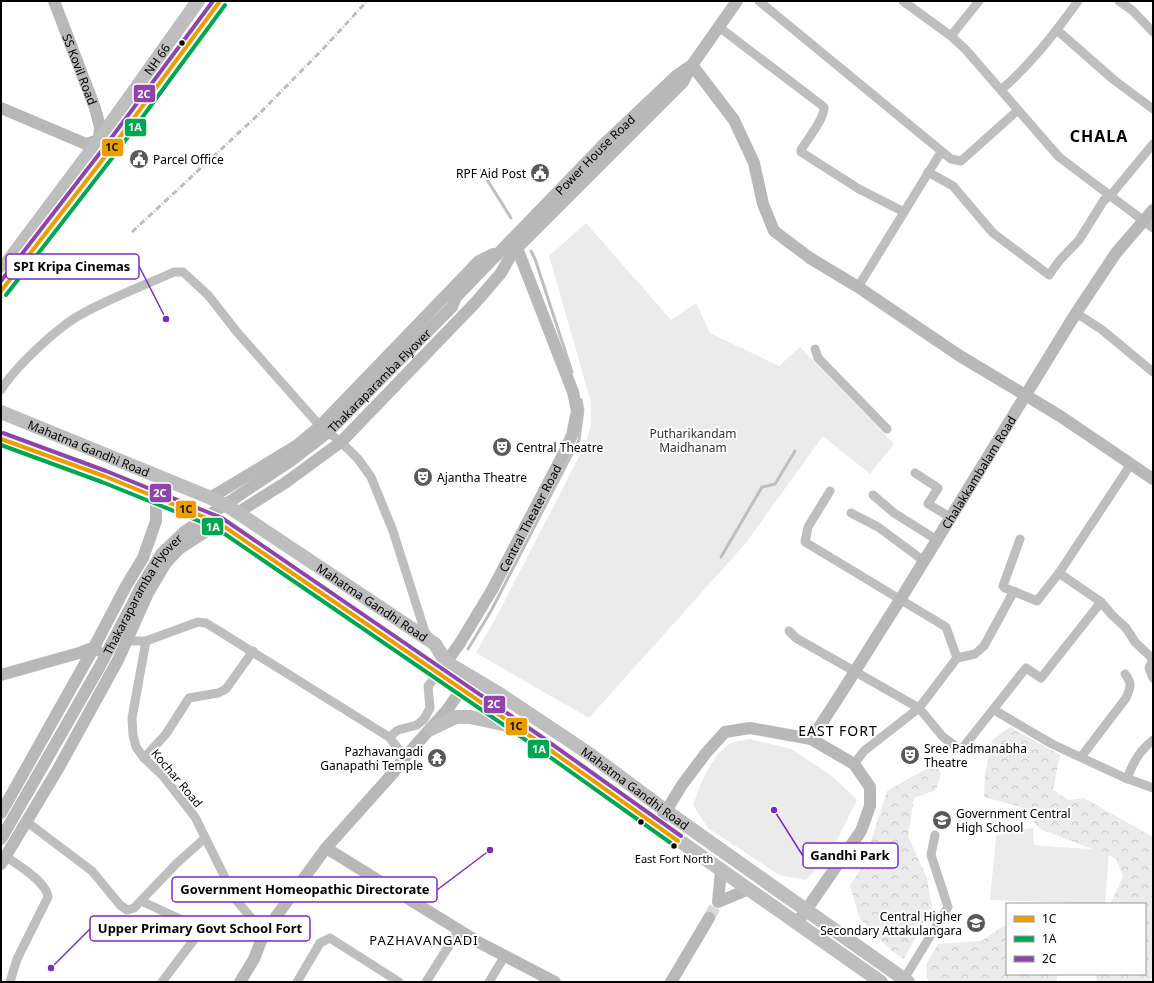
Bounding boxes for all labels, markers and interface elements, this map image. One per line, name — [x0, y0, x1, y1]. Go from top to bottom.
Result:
street label: SS Kovil Road — [59, 31, 101, 107]
unlabelled marker — [177, 38, 187, 48]
street label: NH 66 — [140, 40, 174, 78]
line badge: 2C — [133, 84, 156, 103]
text: 2C — [137, 86, 151, 101]
street label: Power House Road — [551, 111, 639, 198]
line badge: 1A — [124, 118, 147, 137]
text: 1A — [128, 119, 142, 134]
district label: CHALA — [1070, 125, 1128, 147]
line badge: 1C — [101, 138, 124, 157]
text: 1C — [105, 139, 119, 154]
public building icon: Parcel Office — [128, 148, 150, 170]
place label: Parcel Office — [153, 151, 224, 168]
public building icon: RPF Aid Post — [529, 162, 551, 184]
place label: RPF Aid Post — [456, 165, 527, 182]
callout: SPI Kripa Cinemas — [6, 254, 139, 279]
text: SPI Kripa Cinemas — [14, 257, 130, 275]
street label: Thakaraparamba Flyover — [324, 325, 435, 436]
street label: Chalakkambalam Road — [937, 412, 1020, 532]
street label: Mahatma Gandhi Road — [26, 415, 152, 481]
park label: Putharikandam Maidhanam — [649, 425, 737, 456]
theatre icon: Central Theatre — [491, 436, 513, 458]
place label: Central Theatre — [516, 439, 603, 456]
street label: Central Theater Road — [494, 461, 565, 575]
theatre icon: Ajantha Theatre — [412, 466, 434, 488]
place label: Ajantha Theatre — [437, 469, 527, 486]
line badge: 2C — [149, 483, 172, 503]
text: 2C — [153, 485, 167, 500]
line badge: 1C — [175, 500, 197, 519]
text: 1C — [179, 501, 193, 516]
line badge: 1A — [201, 517, 224, 536]
text: 1A — [206, 519, 220, 534]
street label: Thakaraparamba Flyover — [99, 530, 186, 658]
street label: Mahatma Gandhi Road — [313, 559, 431, 645]
line badge: 2C — [483, 695, 506, 714]
text: 2C — [487, 696, 501, 711]
line badge: 1C — [505, 717, 528, 736]
text: 1C — [509, 718, 523, 733]
district label: EAST FORT — [798, 721, 878, 740]
line badge: 1A — [527, 739, 550, 759]
place label: Sree Padmanabha Theatre — [924, 740, 1027, 771]
text: 1A — [532, 741, 546, 756]
street label: Mahatma Gandhi Road — [578, 742, 693, 833]
place label: Pazhavangadi Ganapathi Temple — [320, 743, 423, 774]
theatre icon: Sree Padmanabha Theatre — [899, 744, 921, 766]
street label: Kochar Road — [148, 745, 206, 811]
temple icon: Pazhavangadi Ganapathi Temple — [426, 747, 448, 769]
place label: Government Central High School — [956, 805, 1071, 836]
school or university icon: Government Central High School — [931, 809, 953, 831]
unlabelled marker — [636, 817, 646, 827]
marker: East Fort North — [669, 841, 679, 851]
callout: Gandhi Park — [803, 843, 898, 868]
text: Gandhi Park — [810, 846, 891, 864]
place label: East Fort North — [635, 851, 713, 866]
callout: Government Homeopathic Directorate — [172, 877, 437, 902]
text: Government Homeopathic Directorate — [180, 880, 430, 898]
legend — [1006, 903, 1146, 975]
place label: Central Higher Secondary Attakulangara — [820, 908, 962, 939]
text: 1C — [1042, 910, 1057, 927]
school or university icon: Central Higher Secondary Attakulangara — [965, 912, 987, 934]
callout: Upper Primary Govt School Fort — [90, 916, 310, 941]
text: Upper Primary Govt School Fort — [98, 919, 303, 937]
text: 1A — [1042, 930, 1057, 947]
district label: PAZHAVANGADI — [369, 931, 479, 949]
text: 2C — [1042, 950, 1057, 967]

